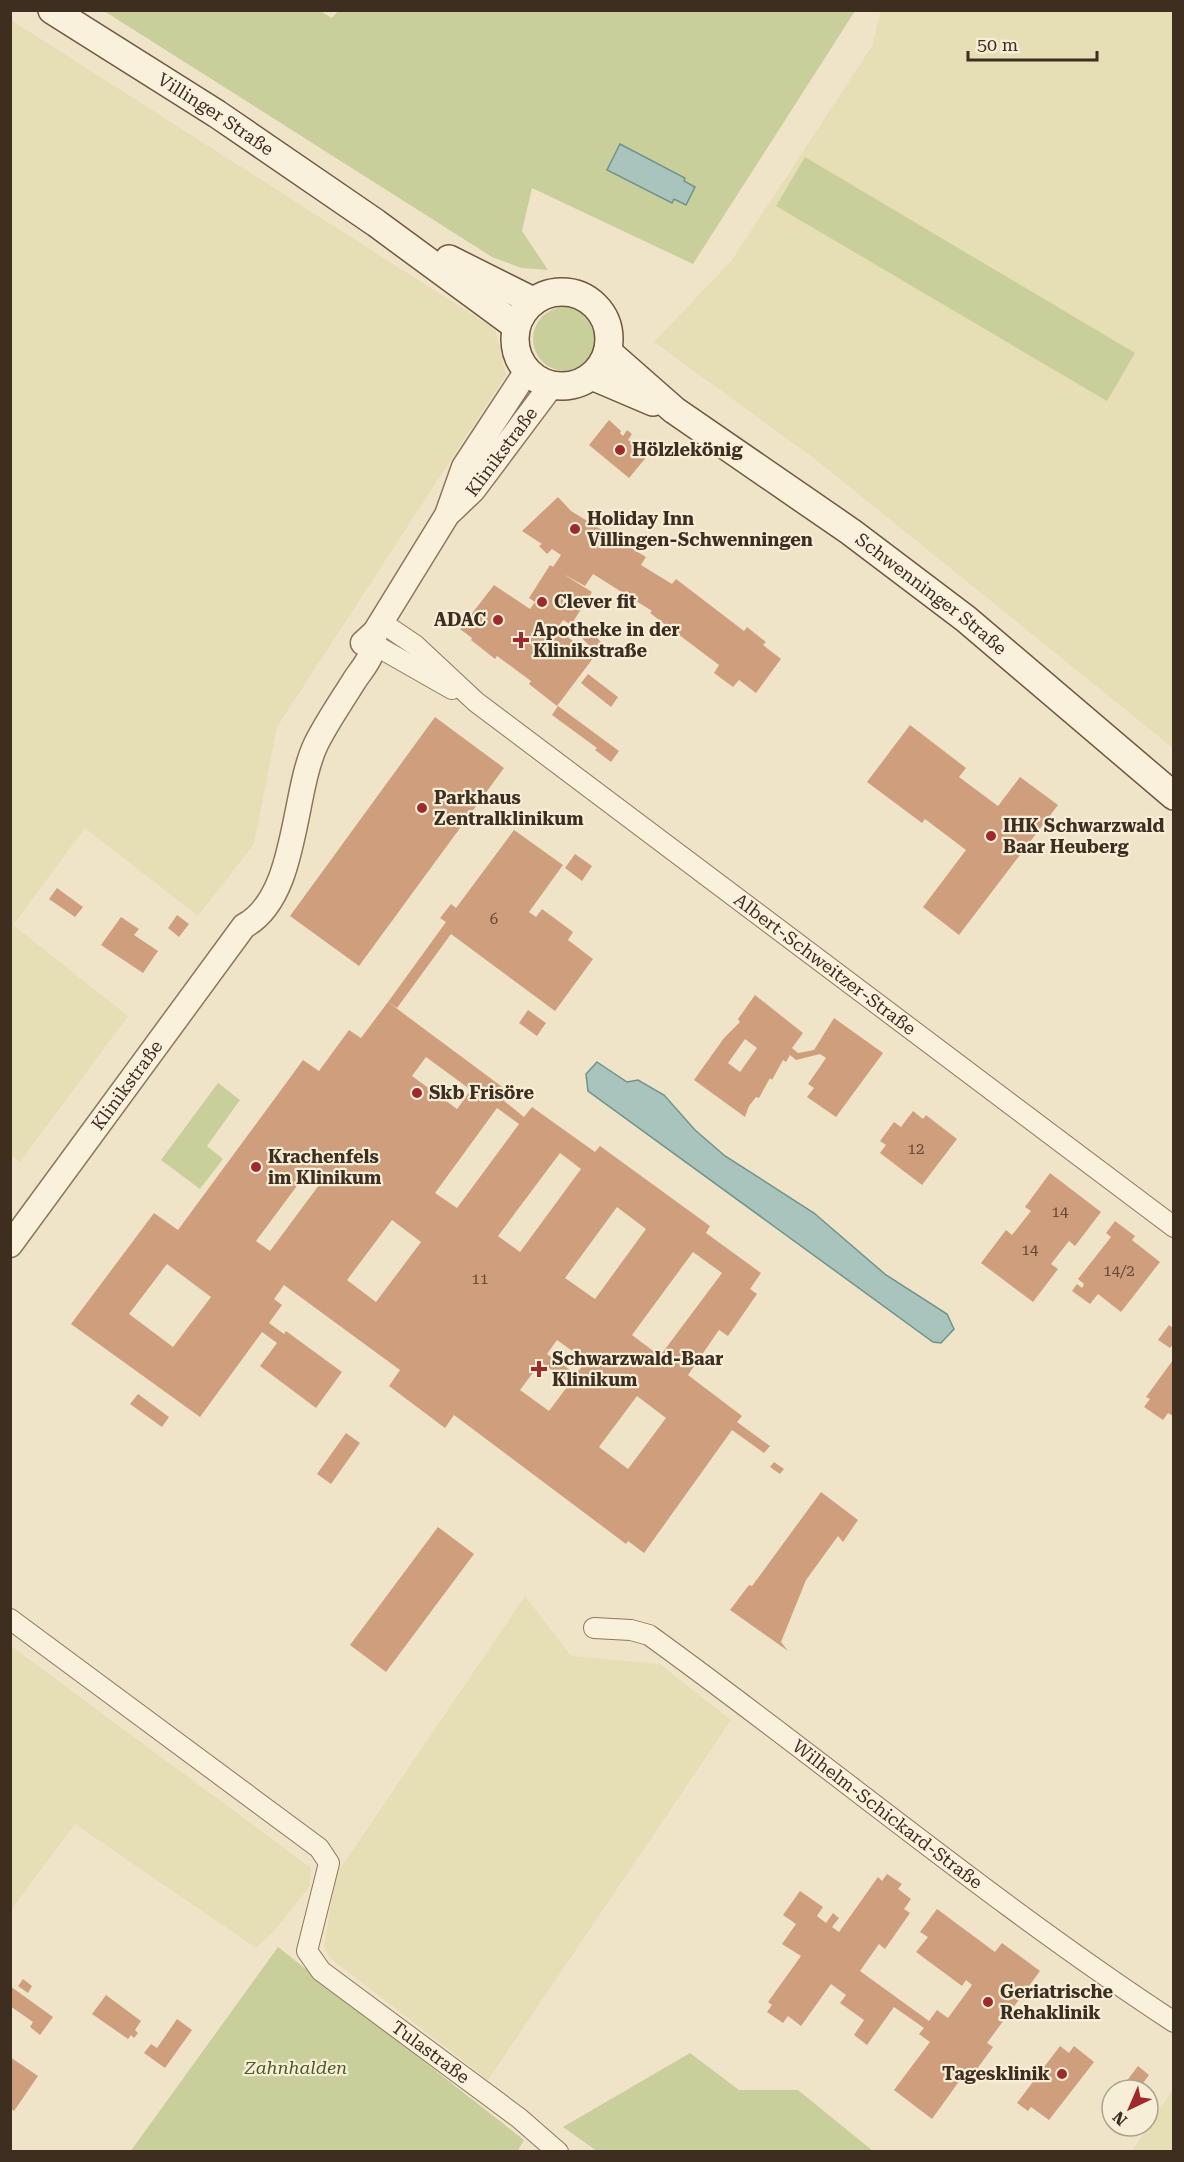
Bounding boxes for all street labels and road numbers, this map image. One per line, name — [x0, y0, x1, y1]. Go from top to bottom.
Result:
street label: Villinger Straße — [154, 68, 278, 160]
street label: Klinikstraße — [461, 403, 542, 500]
street label: Schwenninger Straße — [852, 528, 1011, 659]
street label: Albert-Schweitzer-Straße — [730, 889, 920, 1039]
street label: Klinikstraße — [87, 1036, 167, 1134]
street label: Wilhelm-Schickard-Straße — [789, 1735, 987, 1893]
street label: Tulastraße — [388, 2016, 474, 2088]

